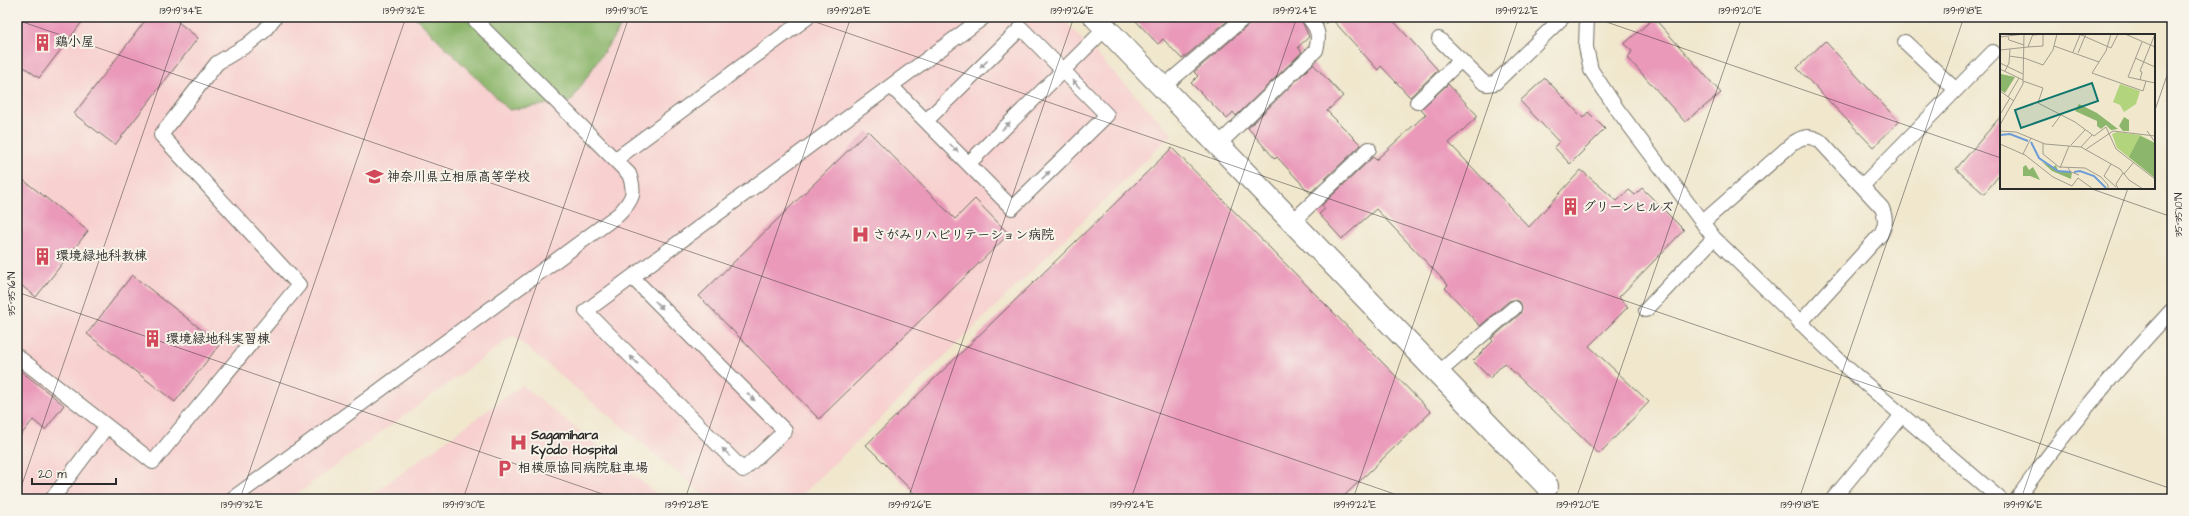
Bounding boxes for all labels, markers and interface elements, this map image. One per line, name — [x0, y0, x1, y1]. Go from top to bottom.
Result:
text: 139°19'34"E — [159, 4, 203, 18]
text: 139°19'32"E — [383, 4, 425, 18]
text: 139°19'30"E — [606, 4, 648, 18]
text: 139°19'28"E — [827, 4, 871, 18]
text: 139°19'26"E — [1050, 4, 1094, 18]
text: 139°19'24"E — [1273, 4, 1317, 18]
text: 139°19'22"E — [1496, 4, 1538, 18]
text: 139°19'20"E — [1718, 4, 1762, 18]
text: 139°19'18"E — [1944, 4, 1983, 18]
building icon: 鶏小屋 — [32, 32, 52, 52]
place label: 鶏小屋 — [55, 33, 94, 51]
inset map — [2000, 34, 2155, 189]
one-way arrow — [979, 60, 989, 69]
one-way arrow — [1071, 79, 1081, 89]
one-way arrow — [1001, 121, 1011, 131]
one-way arrow — [949, 143, 959, 153]
school or university icon: 神奈川県立相原高等学校 — [364, 167, 384, 187]
place label: 神奈川県立相原高等学校 — [387, 168, 530, 186]
one-way arrow — [1041, 170, 1051, 180]
text: 35°35'10"N — [2172, 193, 2186, 237]
building icon: グリーンヒルズ — [1560, 197, 1580, 217]
place label: グリーンヒルズ — [1583, 198, 1673, 216]
hospital icon: さがみリハビリテーション病院 — [850, 225, 870, 245]
place label: さがみリハビリテーション病院 — [873, 226, 1054, 244]
building icon: 環境緑地科教棟 — [33, 246, 53, 266]
place label: 環境緑地科教棟 — [56, 247, 147, 265]
text: 35°35'16"N — [5, 272, 19, 316]
one-way arrow — [655, 300, 664, 310]
building icon: 環境緑地科実習棟 — [143, 329, 163, 349]
place label: 環境緑地科実習棟 — [166, 330, 270, 348]
one-way arrow — [629, 355, 639, 365]
one-way arrow — [746, 392, 756, 402]
place label: Sagamihara Kyodo Hospital — [530, 426, 617, 460]
hospital icon: Sagamihara Kyodo Hospital — [508, 432, 528, 452]
one-way arrow — [721, 447, 730, 457]
parking icon: 相模原協同病院駐車場 — [495, 458, 515, 478]
place label: 相模原協同病院駐車場 — [518, 459, 648, 477]
scale bar — [32, 460, 116, 486]
text: 20 m — [38, 466, 67, 483]
text: 139°19'32"E — [221, 498, 263, 512]
text: 139°19'30"E — [443, 498, 485, 512]
text: 139°19'28"E — [665, 498, 709, 512]
text: 139°19'26"E — [888, 498, 932, 512]
text: 139°19'24"E — [1110, 498, 1154, 512]
text: 139°19'22"E — [1334, 498, 1376, 512]
text: 139°19'20"E — [1556, 498, 1600, 512]
text: 139°19'18"E — [1781, 498, 1820, 512]
text: 139°19'16"E — [2004, 498, 2042, 512]

